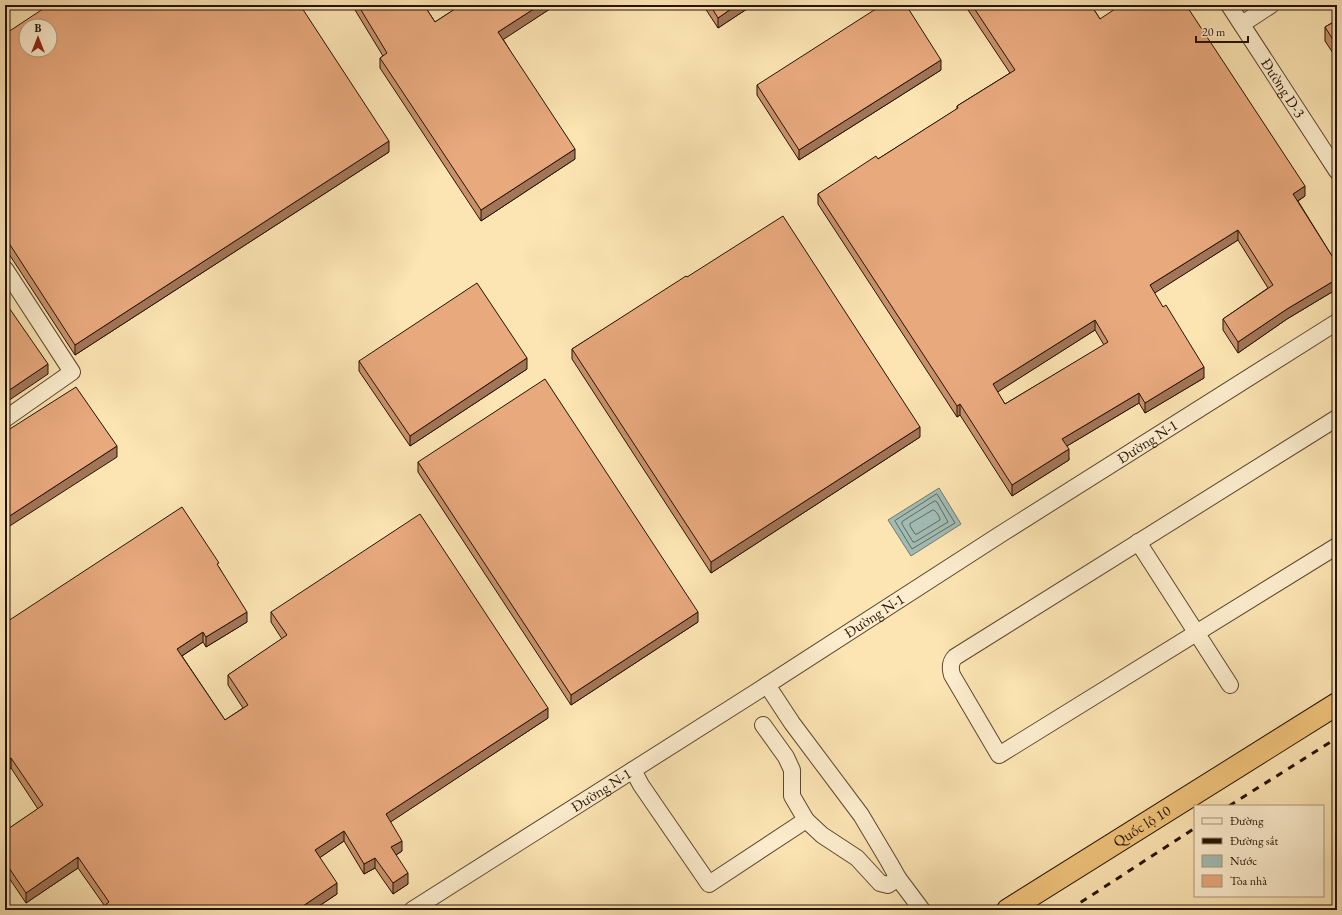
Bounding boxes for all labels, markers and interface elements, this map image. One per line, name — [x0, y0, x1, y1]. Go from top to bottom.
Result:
north arrow — [18, 18, 58, 58]
scale bar — [1196, 18, 1248, 44]
text: B — [35, 21, 42, 35]
text: 20 m — [1202, 24, 1226, 40]
street label: Đường D-3 — [1257, 54, 1310, 121]
street label: Đường N-1 — [1113, 415, 1181, 467]
street label: Đường N-1 — [840, 589, 908, 642]
street label: Đường N-1 — [567, 763, 635, 816]
street label: Quốc lộ 10 — [1109, 801, 1174, 851]
legend — [1194, 805, 1324, 897]
text: Đường — [1230, 813, 1264, 829]
text: Đường sắt — [1230, 833, 1278, 849]
text: Nước — [1230, 853, 1257, 869]
text: Tòa nhà — [1230, 873, 1267, 889]

